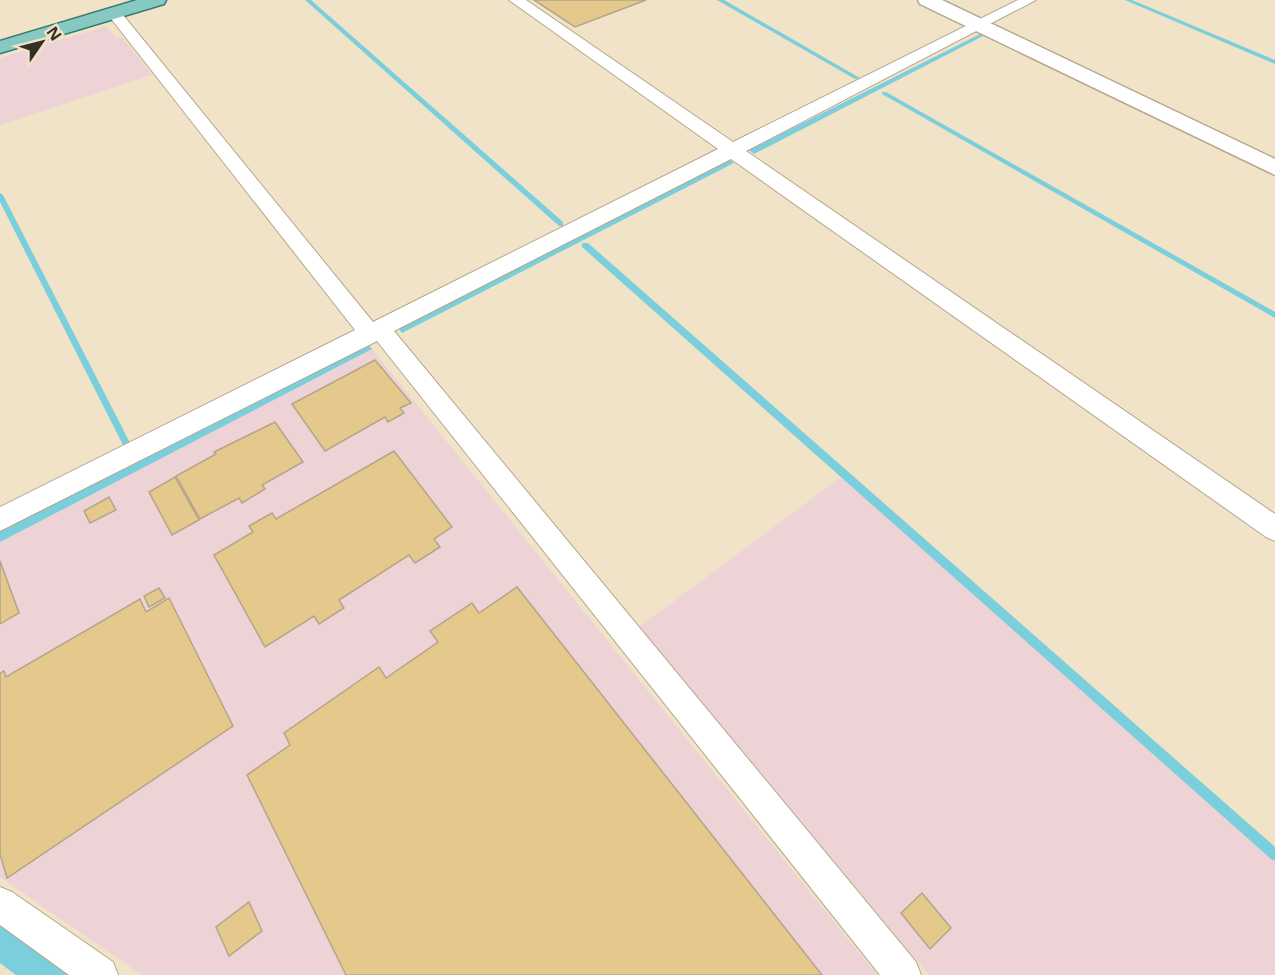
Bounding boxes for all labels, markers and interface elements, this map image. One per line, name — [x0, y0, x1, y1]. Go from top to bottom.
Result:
north arrow — [12, 12, 72, 72]
text: N — [42, 22, 67, 45]

